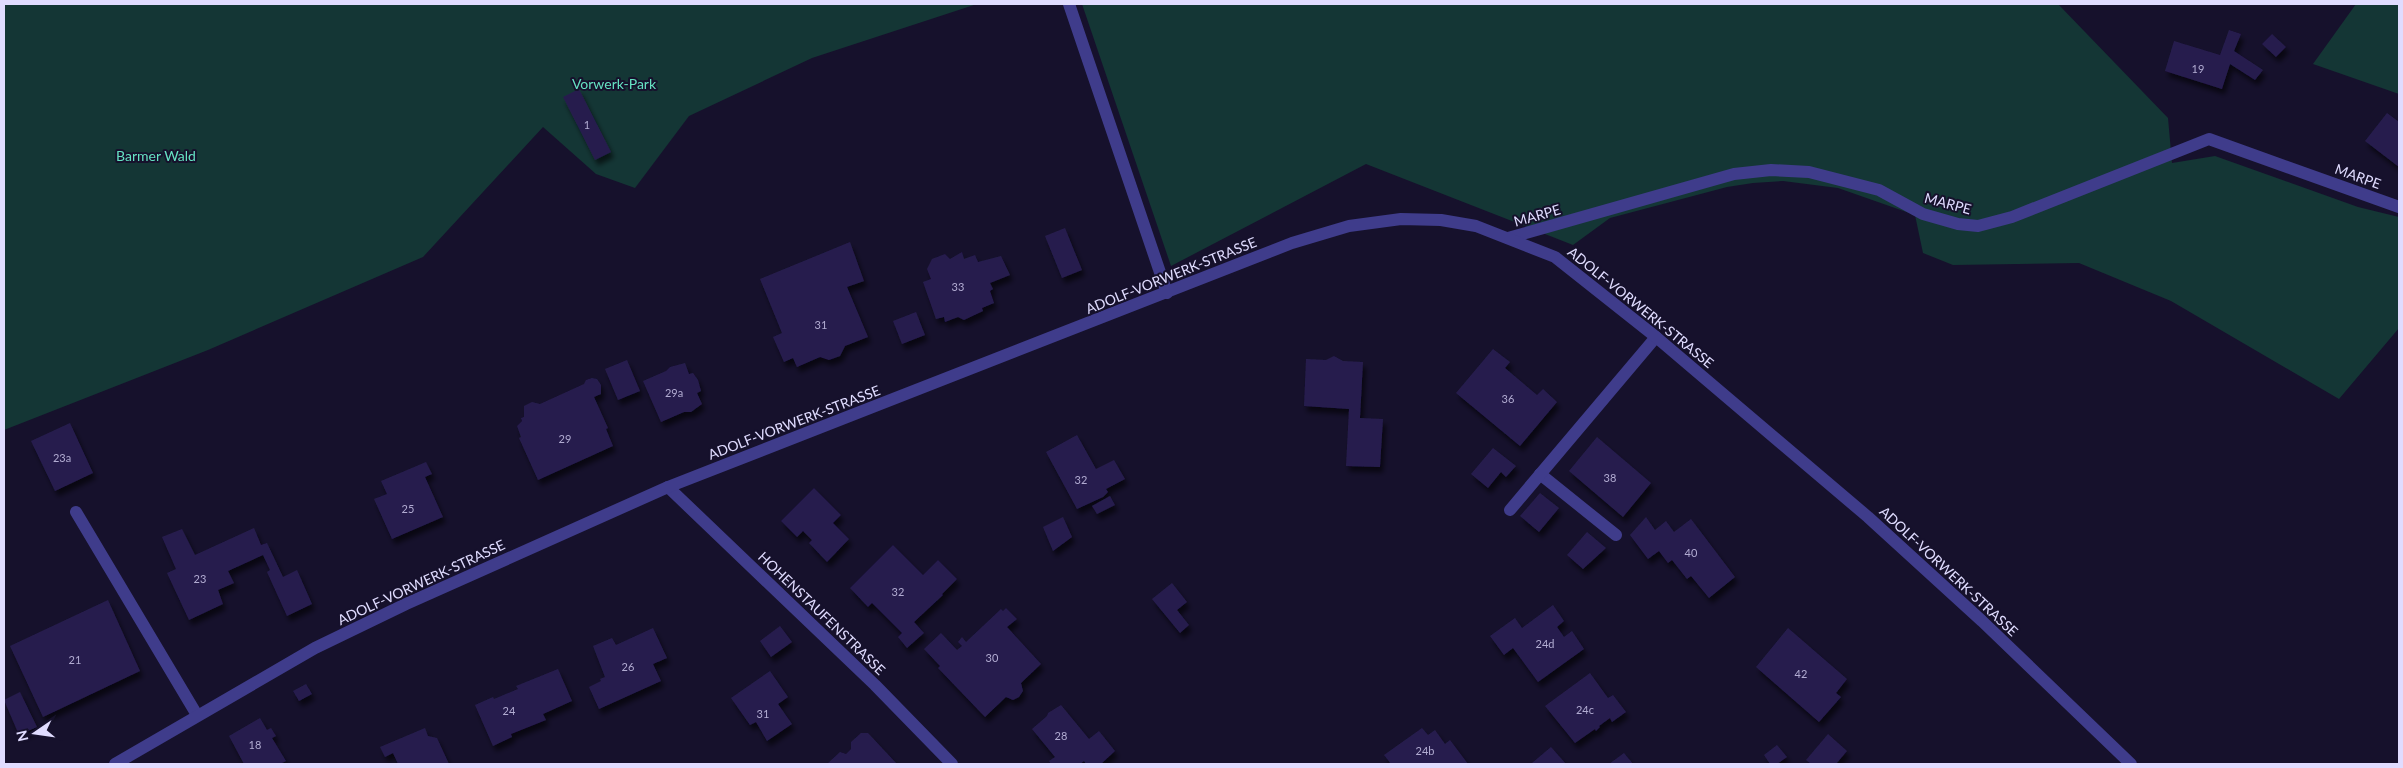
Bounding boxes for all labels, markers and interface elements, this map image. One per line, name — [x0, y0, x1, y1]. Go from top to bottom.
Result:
house number: 19 — [2192, 62, 2204, 75]
park label: Vorwerk-Park — [572, 75, 657, 92]
house number: 1 — [584, 118, 590, 131]
park label: Barmer Wald — [116, 147, 196, 164]
street label: MARPE — [2333, 160, 2383, 192]
street label: MARPE — [1923, 189, 1973, 217]
street label: MARPE — [1512, 200, 1562, 230]
street label: ADOLF-VORWERK-STRASSE — [1083, 233, 1259, 317]
street label: ADOLF-VORWERK-STRASSE — [1565, 243, 1717, 371]
house number: 33 — [952, 280, 964, 293]
house number: 31 — [815, 318, 827, 331]
street label: ADOLF-VORWERK-STRASSE — [706, 381, 882, 463]
house number: 29a — [665, 386, 683, 399]
house number: 36 — [1502, 392, 1514, 405]
house number: 29 — [559, 432, 571, 445]
house number: 23a — [53, 451, 71, 464]
house number: 38 — [1604, 471, 1616, 484]
house number: 32 — [1075, 473, 1087, 486]
house number: 25 — [402, 502, 414, 515]
street label: ADOLF-VORWERK-STRASSE — [1876, 502, 2022, 640]
street label: ADOLF-VORWERK-STRASSE — [335, 536, 507, 628]
house number: 40 — [1685, 546, 1698, 559]
street label: HOHENSTAUFENSTRASSE — [755, 548, 889, 678]
house number: 23 — [194, 572, 206, 585]
house number: 32 — [892, 585, 904, 598]
house number: 24d — [1536, 637, 1554, 650]
house number: 30 — [986, 651, 999, 664]
house number: 21 — [69, 653, 81, 666]
house number: 26 — [622, 660, 634, 673]
house number: 42 — [1795, 667, 1807, 680]
house number: 24c — [1576, 703, 1594, 716]
house number: 24 — [503, 704, 516, 717]
house number: 31 — [757, 707, 769, 720]
north arrow — [10, 708, 60, 758]
text: N — [12, 729, 31, 743]
house number: 28 — [1055, 729, 1067, 742]
house number: 18 — [249, 738, 261, 751]
house number: 24b — [1416, 744, 1434, 757]

